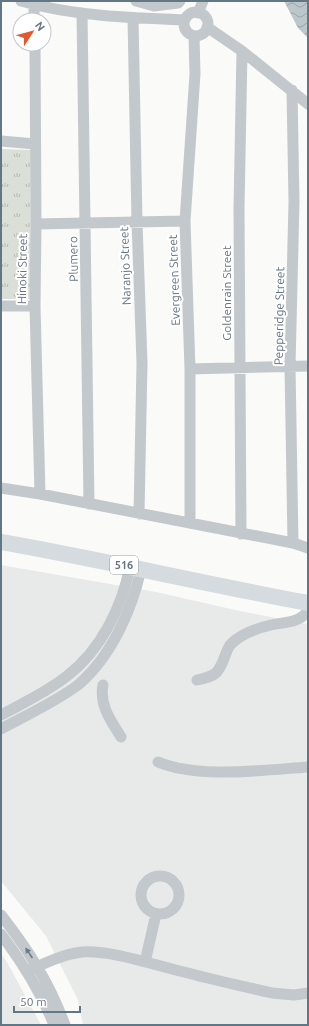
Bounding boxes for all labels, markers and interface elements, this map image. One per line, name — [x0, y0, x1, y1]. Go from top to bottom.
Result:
north arrow — [12, 12, 52, 52]
text: N — [33, 19, 47, 33]
street label: Naranjo Street — [117, 226, 133, 305]
street label: Hinoki Street — [15, 233, 29, 304]
street label: Evergreen Street — [166, 234, 182, 326]
street label: Plumero — [66, 236, 80, 282]
street label: Goldenrain Street — [220, 245, 233, 341]
street label: Pepperidge Street — [272, 266, 286, 365]
road number: 516 — [110, 556, 138, 574]
one-way arrow — [25, 948, 33, 958]
scale bar — [14, 988, 80, 1014]
text: 50 m — [20, 995, 47, 1008]

